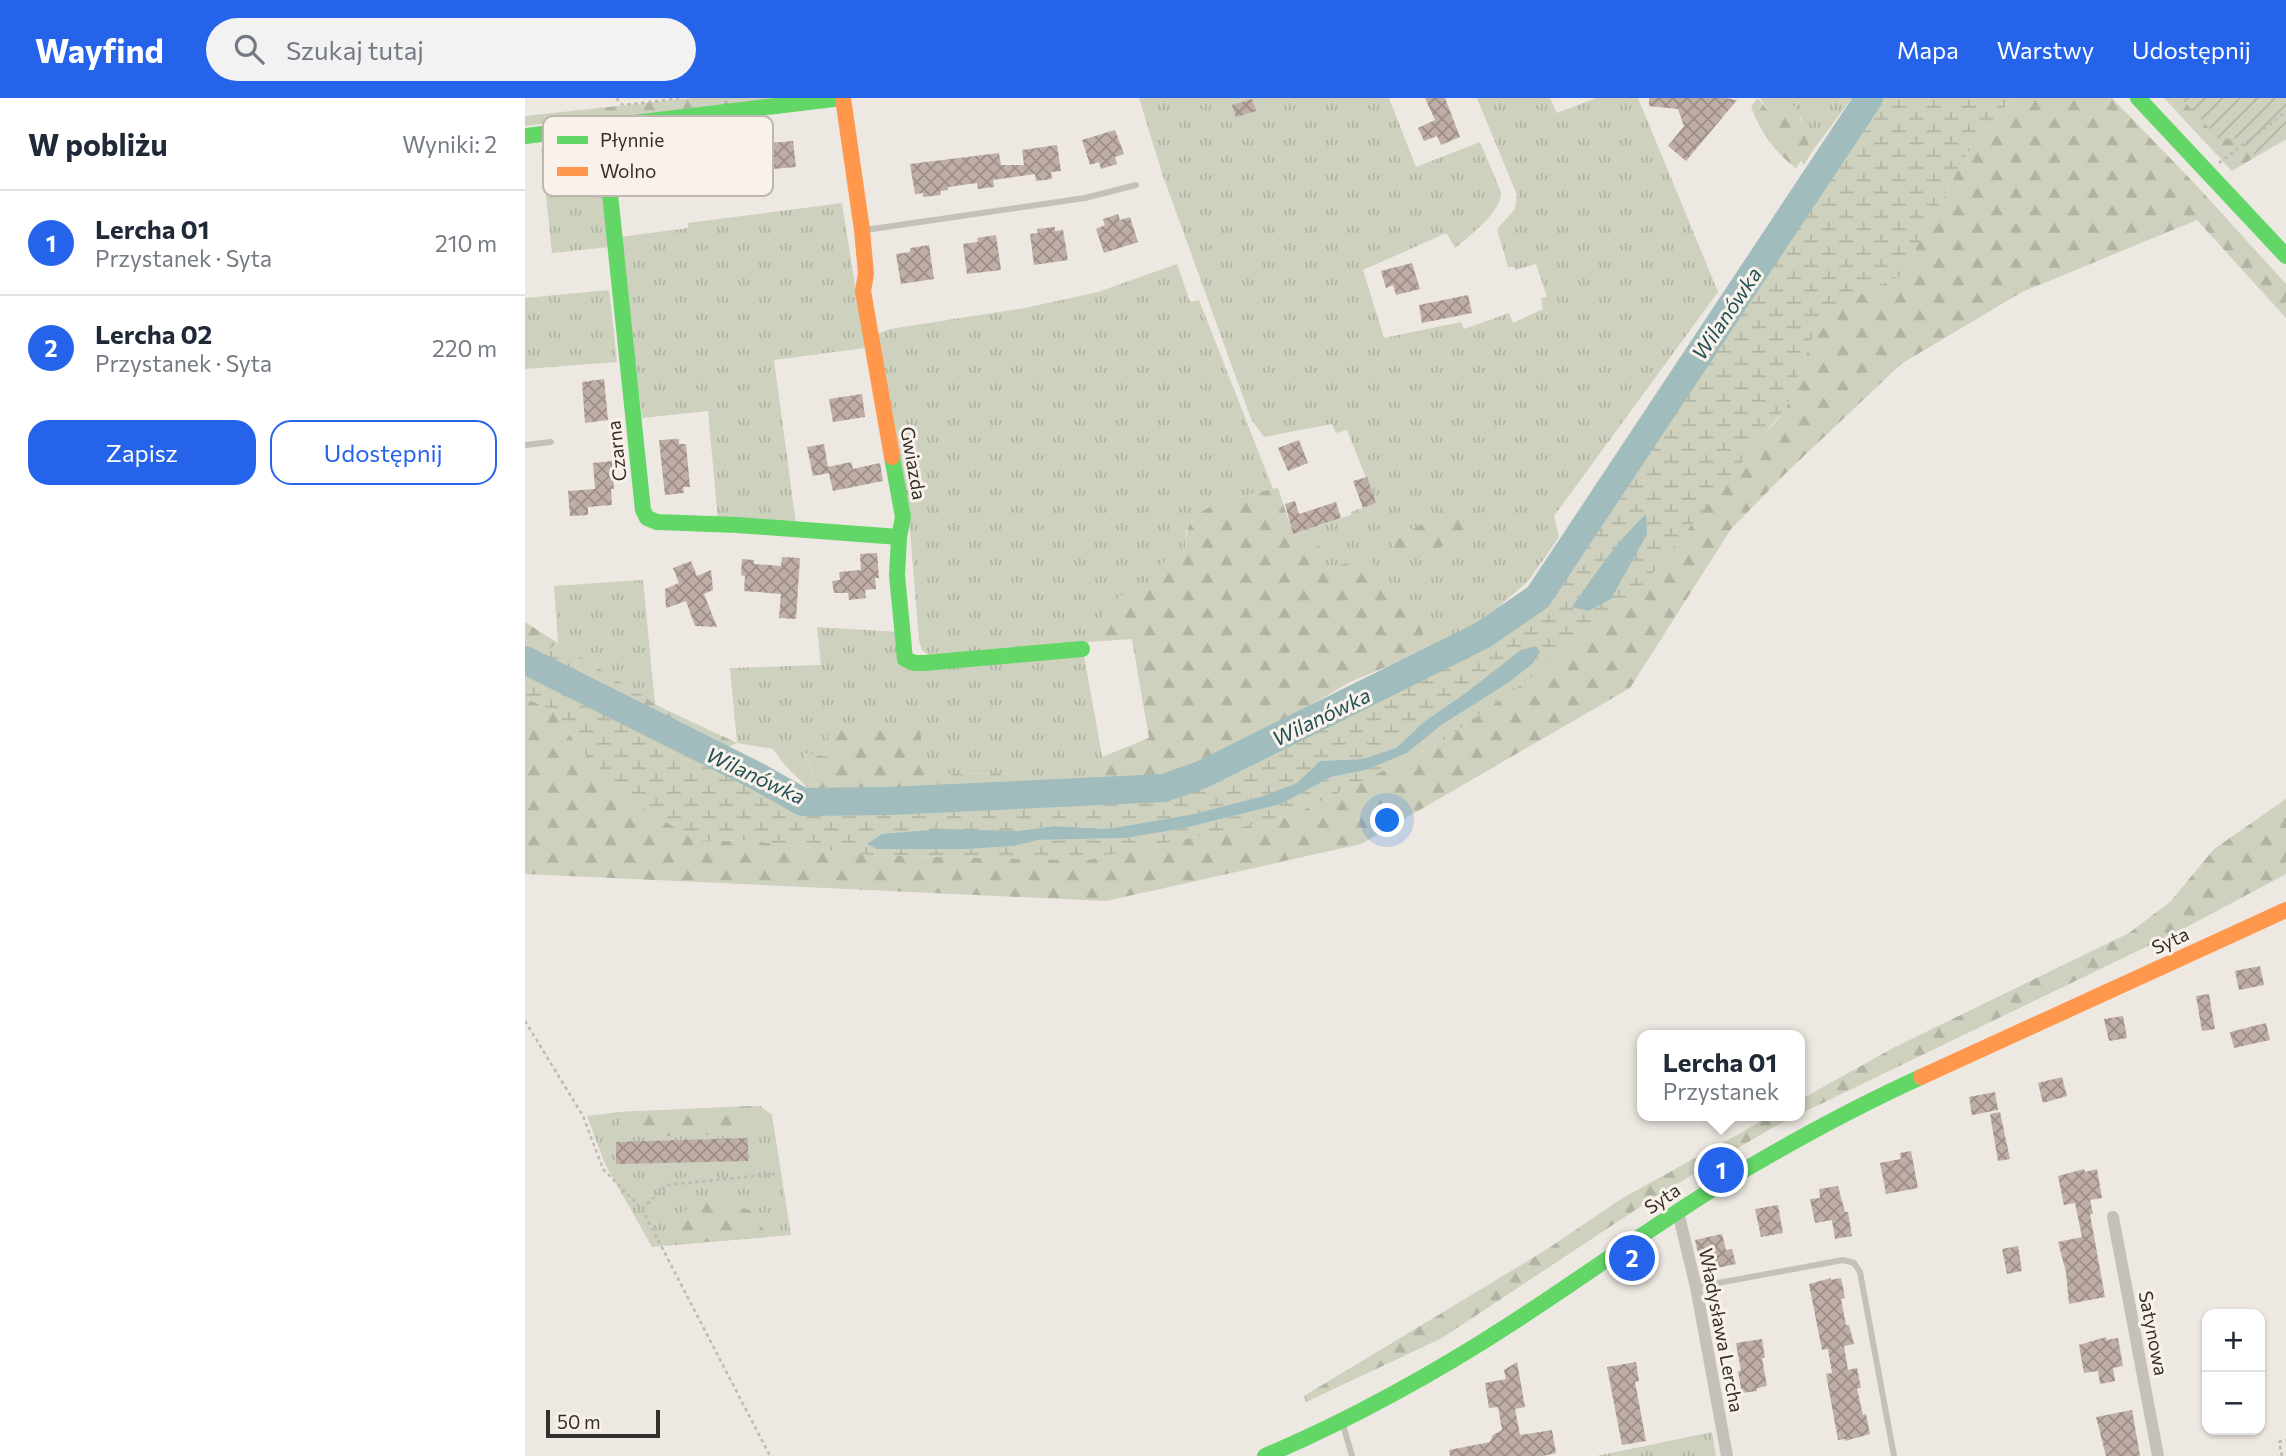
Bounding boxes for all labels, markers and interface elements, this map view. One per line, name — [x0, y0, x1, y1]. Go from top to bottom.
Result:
search box — [206, 18, 696, 81]
text: Wayfind — [35, 29, 164, 70]
icon: search — [230, 30, 268, 68]
text: Szukaj tutaj — [286, 34, 424, 65]
text: Mapa — [1897, 35, 1959, 64]
text: Warstwy — [1997, 35, 2094, 64]
text: Udostępnij — [2132, 35, 2251, 64]
legend — [543, 116, 773, 196]
text: W pobliżu — [28, 125, 168, 162]
text: Płynnie — [600, 128, 664, 151]
text: Wyniki: 2 — [402, 130, 497, 158]
text: Wolno — [600, 159, 656, 182]
text: Lercha 01 — [95, 213, 210, 244]
text: 1 — [46, 229, 56, 257]
text: 210 m — [435, 229, 497, 257]
text: Przystanek · Syta — [95, 244, 272, 272]
water label: Wilanówka — [1686, 262, 1766, 364]
text: Lercha 02 — [95, 318, 212, 349]
text: 2 — [44, 334, 58, 362]
text: 220 m — [432, 334, 497, 362]
text: Przystanek · Syta — [95, 349, 272, 377]
button: Zapisz — [28, 420, 256, 485]
button: Udostępnij — [270, 420, 497, 485]
street label: Czarna — [601, 420, 631, 482]
street label: Gwiazda — [896, 425, 932, 501]
water label: Wilanówka — [1268, 681, 1374, 751]
water label: Wilanówka — [703, 741, 809, 809]
your location — [1370, 803, 1404, 837]
street label: Syta — [2148, 921, 2192, 959]
popup — [1637, 1030, 1805, 1121]
text: Lercha 01 — [1663, 1046, 1777, 1077]
text: Przystanek — [1663, 1077, 1779, 1105]
pin: 1 — [1698, 1144, 1744, 1196]
street label: Syta — [1640, 1178, 1684, 1218]
pin: 2 — [1609, 1232, 1655, 1284]
street label: Władysława Lercha — [1695, 1246, 1749, 1414]
street label: Satynowa — [2135, 1289, 2173, 1377]
map controls — [2202, 1309, 2265, 1435]
button: + — [2202, 1309, 2265, 1372]
button: − — [2202, 1372, 2265, 1435]
scale bar — [546, 1407, 660, 1439]
text: 50 m — [557, 1410, 601, 1433]

